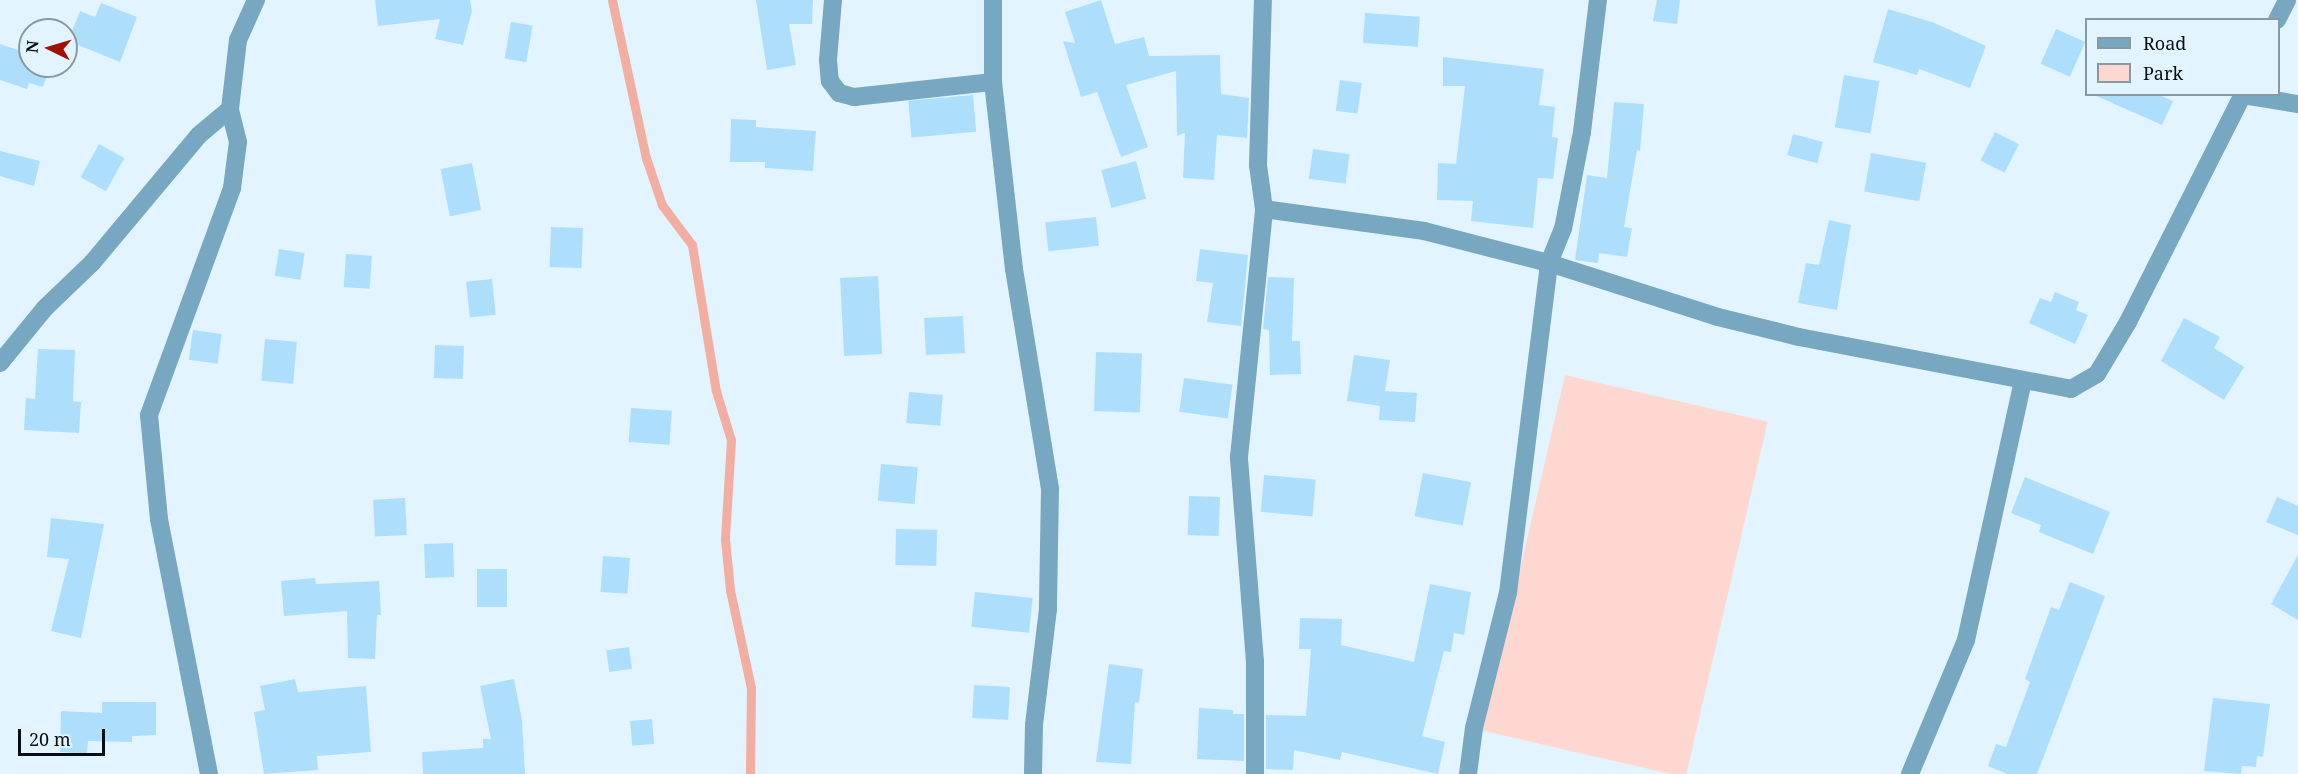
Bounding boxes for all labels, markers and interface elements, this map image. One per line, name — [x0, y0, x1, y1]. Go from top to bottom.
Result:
north arrow — [18, 18, 78, 78]
legend — [2085, 18, 2280, 96]
text: Road — [2143, 31, 2186, 55]
text: N — [21, 39, 44, 54]
text: Park — [2143, 61, 2183, 85]
scale bar — [21, 717, 108, 755]
text: 20 m — [29, 727, 71, 751]

